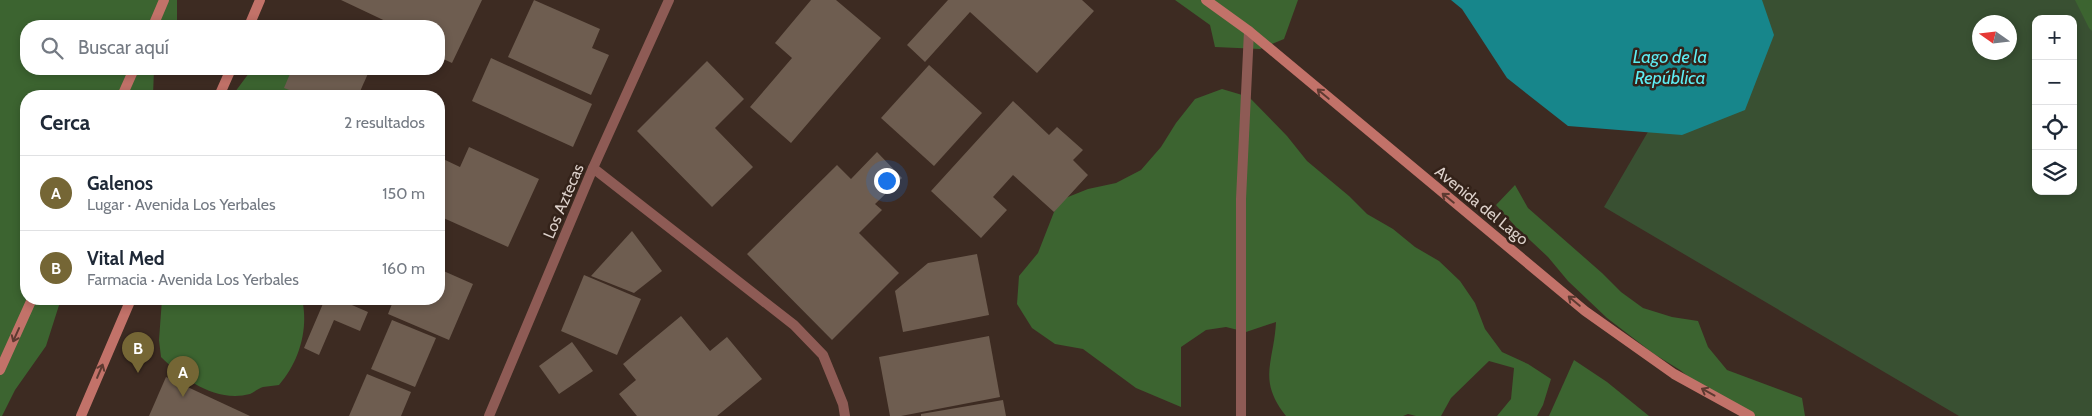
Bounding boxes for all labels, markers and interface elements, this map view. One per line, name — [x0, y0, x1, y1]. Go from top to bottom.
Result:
north arrow — [1972, 15, 2017, 60]
map controls — [2032, 15, 2077, 195]
button: + — [2032, 15, 2077, 60]
search box — [20, 20, 445, 75]
icon: search — [38, 34, 66, 62]
text: Buscar aquí — [78, 36, 169, 59]
water label: Lago de la República — [1633, 46, 1707, 89]
button: − — [2032, 60, 2077, 105]
one-way arrow — [1317, 88, 1330, 99]
button: locate — [2032, 105, 2077, 150]
text: Cerca — [40, 110, 90, 135]
text: 2 resultados — [344, 113, 425, 132]
button: layers — [2032, 150, 2077, 195]
street label: Los Aztecas — [539, 161, 588, 241]
street label: Avenida del Lago — [1431, 162, 1532, 249]
your location — [874, 168, 900, 194]
text: Galenos — [87, 172, 153, 195]
text: A — [51, 184, 61, 203]
text: 150 m — [382, 184, 425, 203]
one-way arrow — [1442, 192, 1455, 203]
text: Lugar · Avenida Los Yerbales — [87, 195, 276, 214]
text: Vital Med — [87, 247, 165, 270]
text: B — [51, 259, 61, 278]
text: 160 m — [382, 259, 425, 278]
text: Farmacia · Avenida Los Yerbales — [87, 270, 299, 289]
one-way arrow — [1567, 296, 1580, 307]
one-way arrow — [10, 327, 20, 342]
pin: B — [122, 332, 154, 373]
pin: A — [167, 356, 199, 397]
one-way arrow — [95, 364, 105, 379]
one-way arrow — [1701, 387, 1715, 397]

